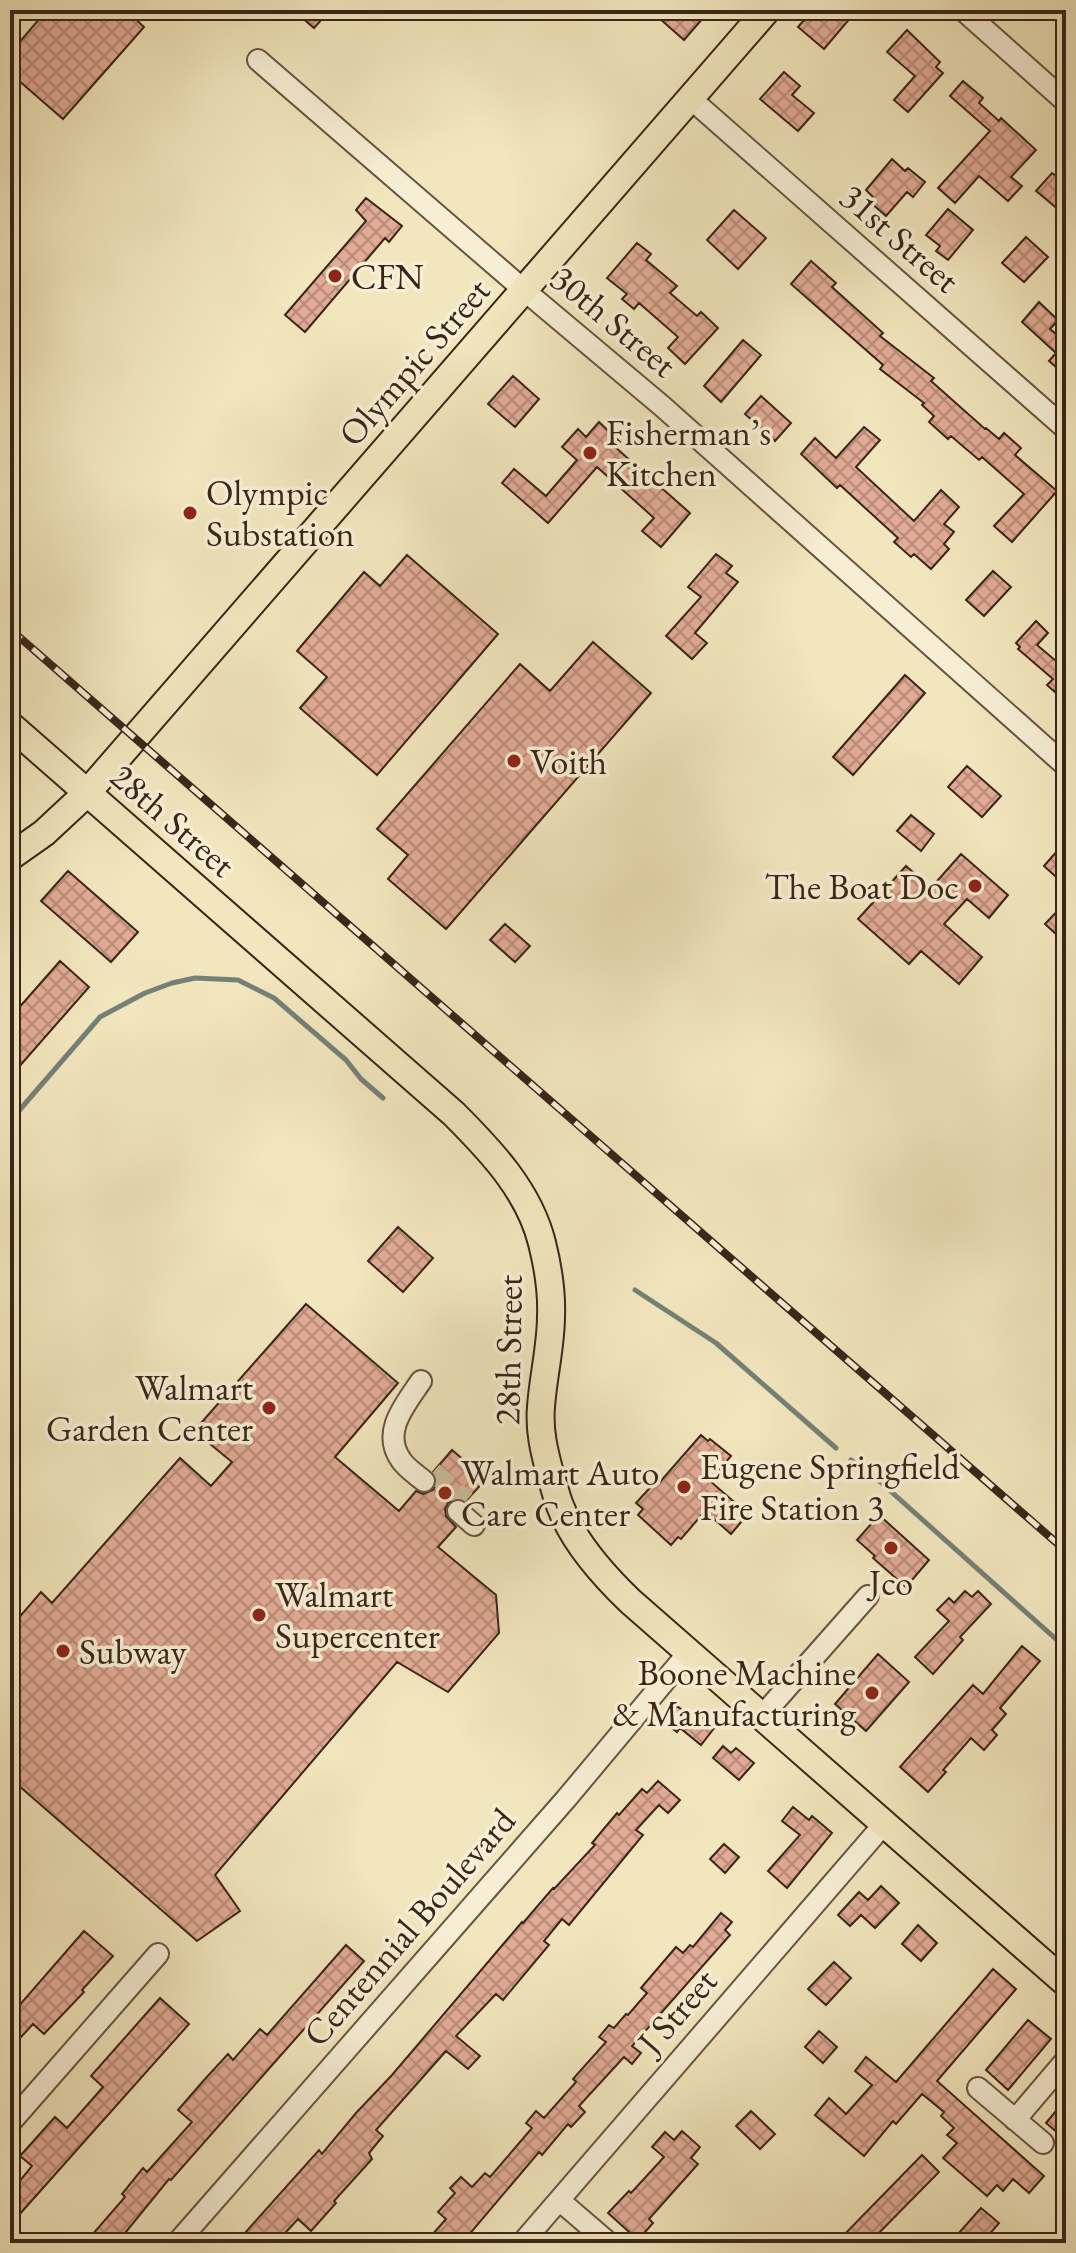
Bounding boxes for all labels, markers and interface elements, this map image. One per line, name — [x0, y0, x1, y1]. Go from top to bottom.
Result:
street label: 31st Street — [830, 173, 970, 303]
place label: CFN — [351, 253, 424, 300]
street label: 30th Street — [541, 255, 687, 388]
marker: CFN — [326, 267, 344, 285]
street label: Olympic Street — [328, 267, 501, 456]
place label: Fisherman’s Kitchen — [606, 409, 771, 497]
marker: Fisherman’s Kitchen — [581, 444, 599, 462]
place label: Olympic Substation — [206, 469, 355, 557]
marker: Olympic Substation — [181, 504, 199, 522]
place label: Voith — [530, 738, 607, 785]
marker: Voith — [505, 752, 523, 770]
street label: 28th Street — [101, 753, 246, 888]
place label: The Boat Doc — [764, 863, 959, 910]
marker: The Boat Doc — [966, 877, 984, 895]
street label: 28th Street — [483, 1274, 533, 1426]
place label: Walmart Garden Center — [46, 1364, 254, 1452]
marker: Walmart Garden Center — [260, 1399, 278, 1417]
place label: Eugene Springfield Fire Station 3 — [700, 1443, 960, 1531]
place label: Walmart Auto Care Center — [461, 1449, 659, 1537]
marker: Eugene Springfield Fire Station 3 — [675, 1478, 693, 1496]
marker: Walmart Auto Care Center — [436, 1484, 454, 1502]
marker: Jco — [882, 1539, 900, 1557]
place label: Jco — [866, 1559, 913, 1606]
place label: Walmart Supercenter — [275, 1571, 440, 1659]
marker: Walmart Supercenter — [250, 1606, 268, 1624]
place label: Subway — [79, 1628, 187, 1675]
marker: Subway — [54, 1642, 72, 1660]
place label: Boone Machine & Manufacturing — [612, 1649, 856, 1737]
marker: Boone Machine & Manufacturing — [863, 1684, 881, 1702]
street label: Centennial Boulevard — [292, 1797, 526, 2056]
street label: J Street — [625, 1958, 728, 2066]

